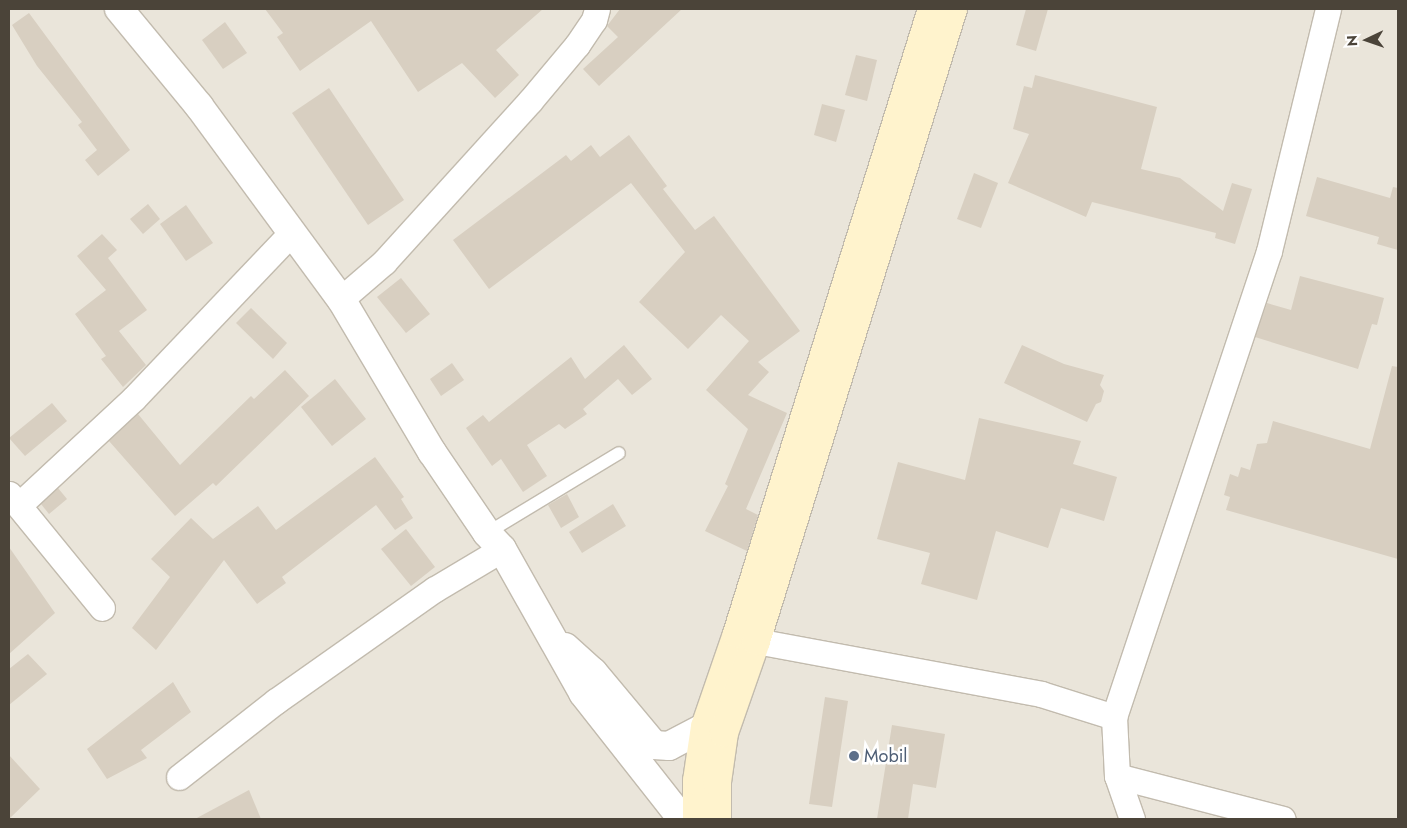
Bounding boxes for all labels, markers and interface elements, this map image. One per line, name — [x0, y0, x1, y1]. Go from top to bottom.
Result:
north arrow — [1342, 15, 1392, 65]
text: N — [1342, 35, 1362, 47]
place label: Mobil — [864, 745, 907, 767]
marker: Mobil — [848, 750, 860, 762]

